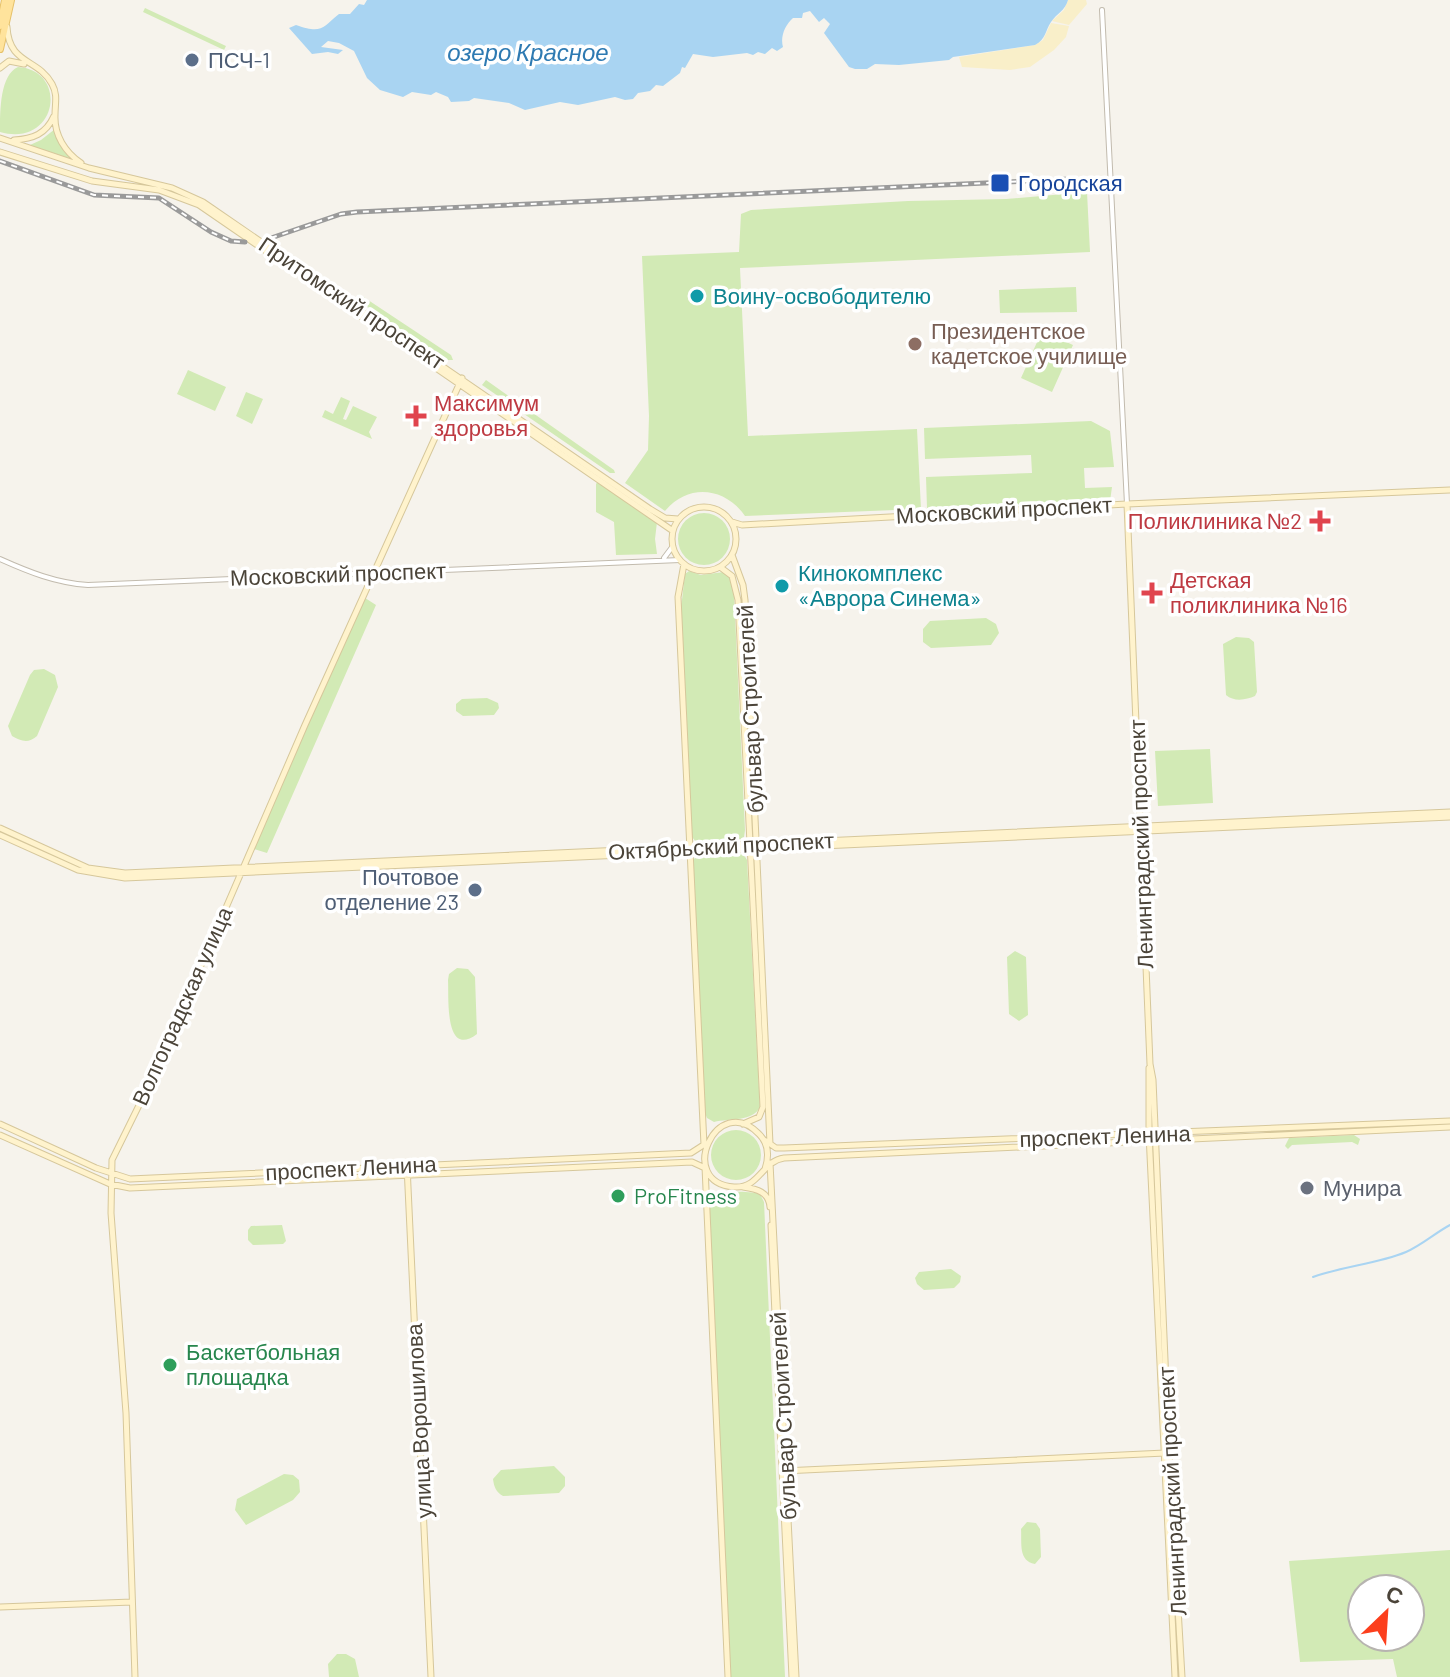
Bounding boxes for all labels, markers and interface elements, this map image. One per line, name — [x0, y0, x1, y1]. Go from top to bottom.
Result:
water label: озеро Красное — [447, 37, 609, 66]
place label: ПСЧ-1 — [208, 46, 270, 72]
marker: ПСЧ-1 — [183, 51, 201, 69]
place label: Городская — [1018, 169, 1123, 196]
marker: Городская — [989, 172, 1011, 194]
street label: Притомский проспект — [254, 230, 450, 375]
place label: Воину-освободителю — [713, 282, 931, 309]
marker: Воину-освободителю — [688, 287, 706, 305]
place label: Президентское кадетское училище — [931, 317, 1127, 369]
marker: Президентское кадетское училище — [906, 335, 924, 353]
place label: Максимум здоровья — [434, 389, 539, 441]
marker: Максимум здоровья — [405, 405, 427, 427]
street label: Московский проспект — [895, 490, 1113, 529]
place label: Поликлиника №2 — [1128, 507, 1302, 533]
marker: Поликлиника №2 — [1309, 510, 1331, 532]
street label: Московский проспект — [229, 556, 447, 591]
place label: Кинокомплекс «Аврора Синема» — [798, 559, 981, 611]
place label: Детская поликлиника №16 — [1170, 566, 1348, 617]
marker: Кинокомплекс «Аврора Синема» — [773, 577, 791, 595]
marker: Детская поликлиника №16 — [1141, 582, 1163, 604]
street label: бульвар Строителей — [731, 604, 768, 814]
street label: Ленинградский проспект — [1123, 719, 1158, 969]
street label: Октябрьский проспект — [607, 826, 835, 865]
place label: Почтовое отделение 23 — [324, 863, 459, 915]
marker: Почтовое отделение 23 — [466, 881, 484, 899]
street label: Волгоградская улица — [126, 902, 238, 1109]
street label: проспект Ленина — [1019, 1119, 1192, 1152]
street label: проспект Ленина — [265, 1149, 438, 1185]
place label: Мунира — [1323, 1174, 1402, 1201]
marker: Мунира — [1298, 1179, 1316, 1197]
place label: ProFitness — [634, 1182, 737, 1208]
marker: ProFitness — [609, 1187, 627, 1205]
street label: бульвар Строителей — [764, 1311, 801, 1521]
street label: улица Ворошилова — [400, 1322, 437, 1519]
place label: Баскетбольная площадка — [186, 1338, 340, 1390]
marker: Баскетбольная площадка — [161, 1356, 179, 1374]
street label: Ленинградский проспект — [1151, 1366, 1192, 1616]
north arrow — [1346, 1573, 1426, 1653]
text: С — [1382, 1579, 1408, 1609]

